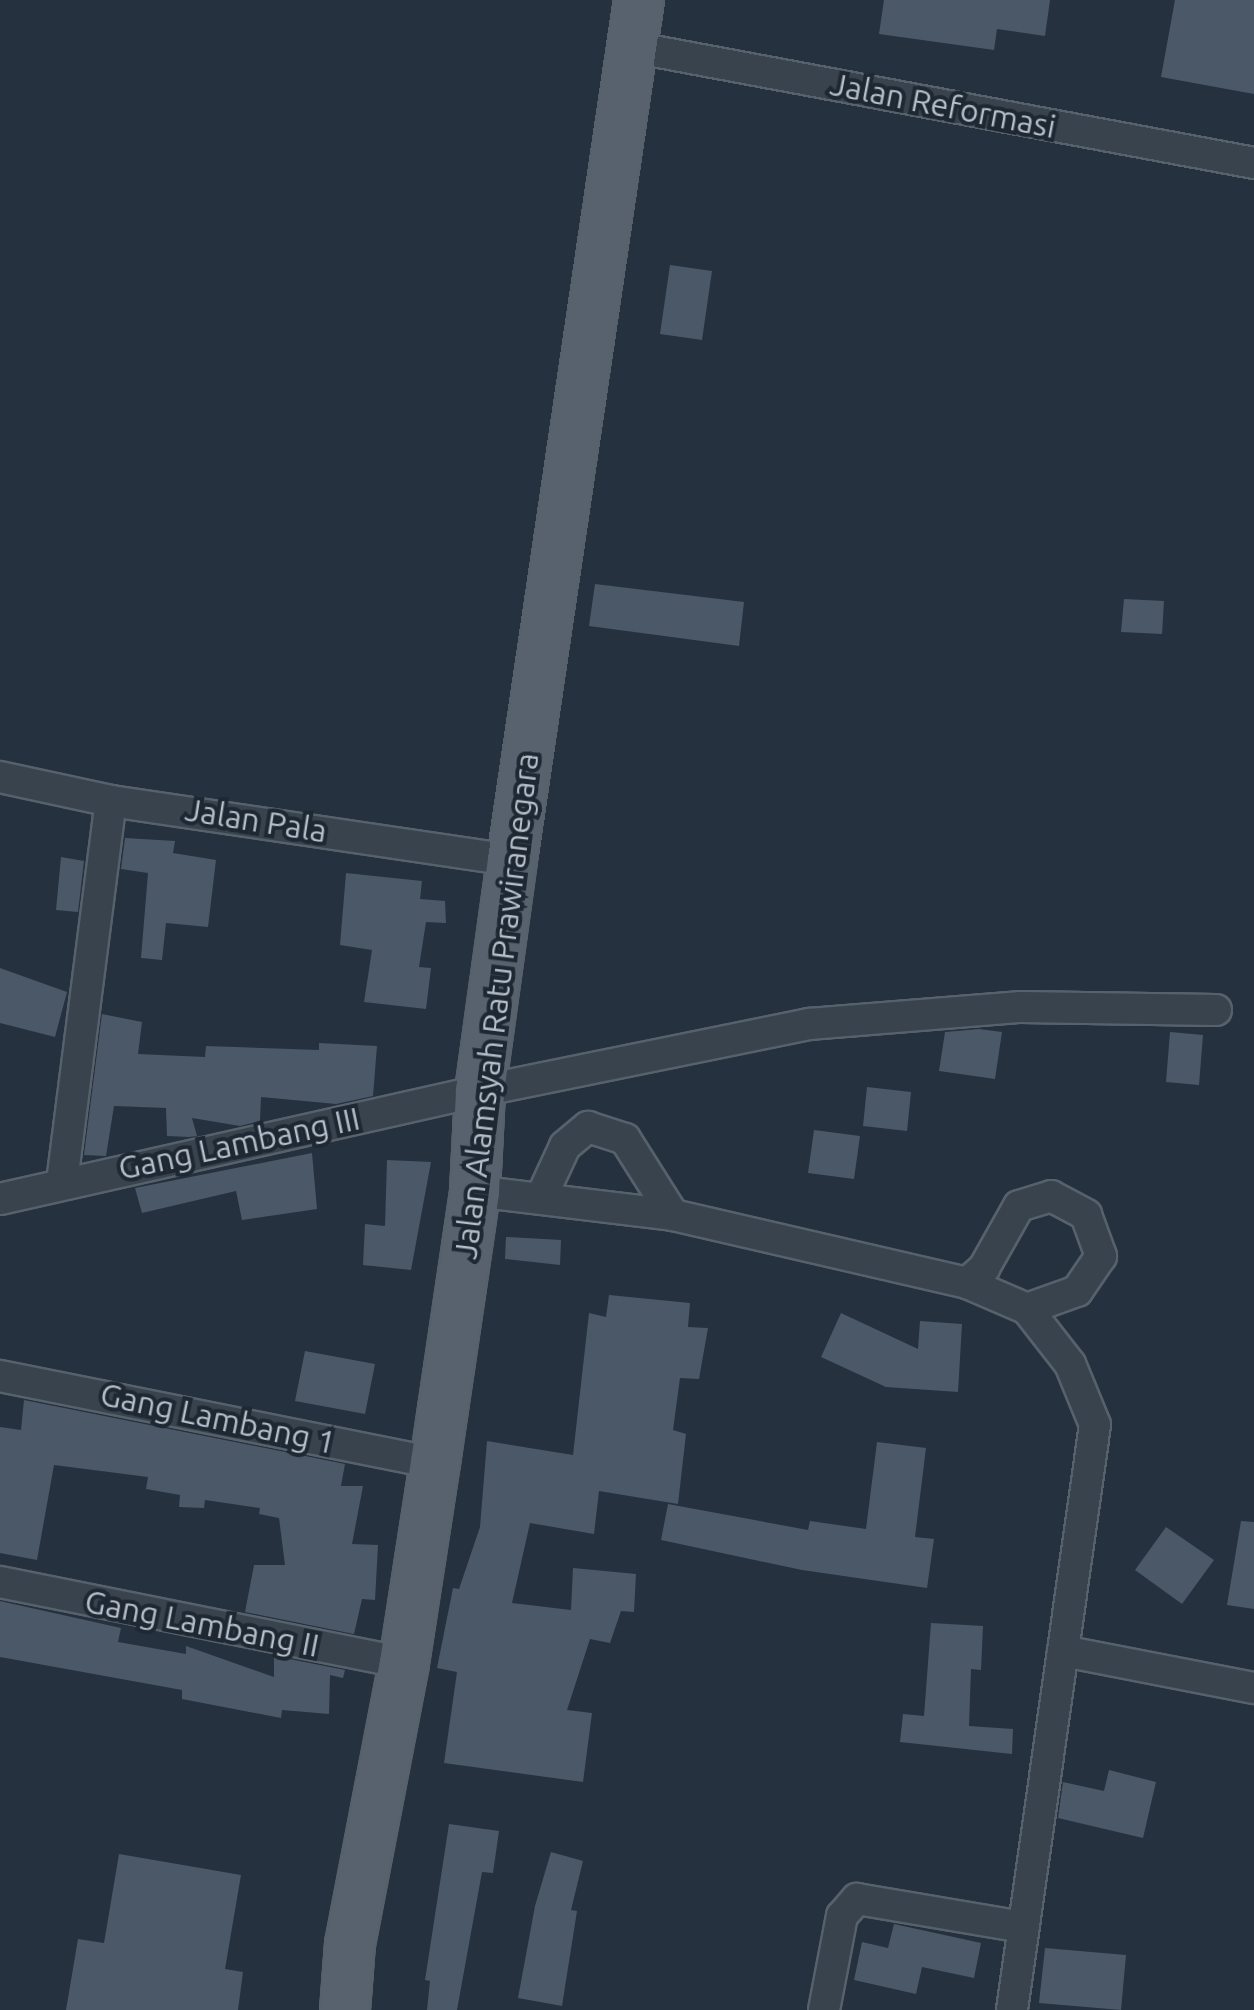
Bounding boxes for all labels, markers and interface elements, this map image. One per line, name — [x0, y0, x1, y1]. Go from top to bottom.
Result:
street label: Jalan Reformasi — [827, 64, 1059, 146]
street label: Jalan Alamsyah Ratu Prawiranegara — [446, 751, 546, 1261]
street label: Jalan Pala — [182, 790, 330, 850]
street label: Gang Lambang III — [115, 1099, 363, 1187]
street label: Gang Lambang 1 — [97, 1374, 339, 1462]
street label: Gang Lambang II — [82, 1581, 322, 1665]

